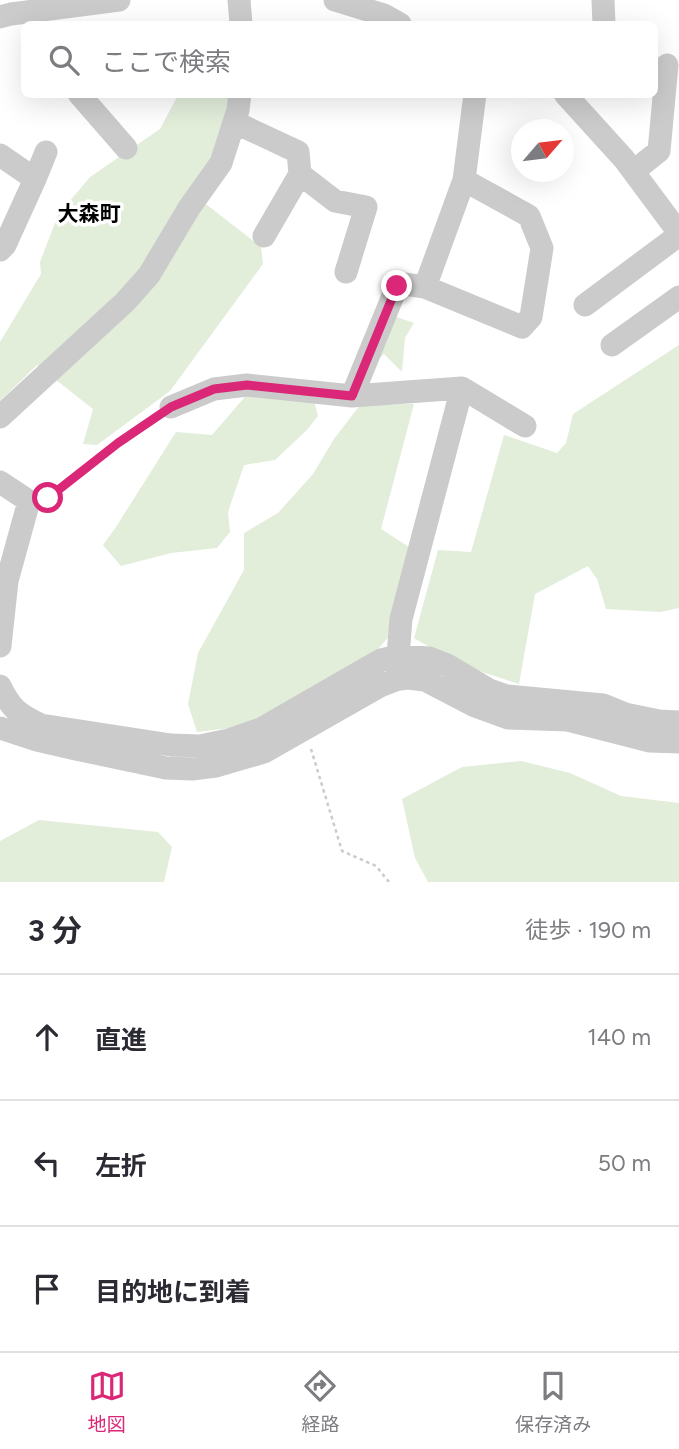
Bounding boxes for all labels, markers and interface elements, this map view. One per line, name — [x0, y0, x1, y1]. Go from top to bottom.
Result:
search box — [21, 21, 658, 98]
icon: search — [45, 41, 83, 79]
text: ここで検索 — [101, 46, 231, 78]
north arrow — [511, 119, 574, 182]
district label: 大森町 — [58, 201, 121, 226]
route end — [381, 270, 412, 301]
route start — [32, 482, 63, 513]
text: 3 分 — [28, 912, 82, 949]
text: 徒歩 · 190 m — [525, 916, 651, 944]
icon: ahead — [28, 1018, 66, 1056]
text: 140 m — [587, 1023, 651, 1051]
text: 直進 — [95, 1024, 147, 1056]
icon: left — [28, 1144, 66, 1182]
text: 50 m — [598, 1149, 651, 1177]
text: 左折 — [95, 1150, 147, 1182]
icon: arrive — [28, 1270, 66, 1308]
text: 目的地に到着 — [95, 1276, 251, 1308]
tab: 地図 — [88, 1367, 126, 1436]
tab: 経路 — [301, 1367, 339, 1436]
tab: 保存済み — [515, 1367, 591, 1436]

